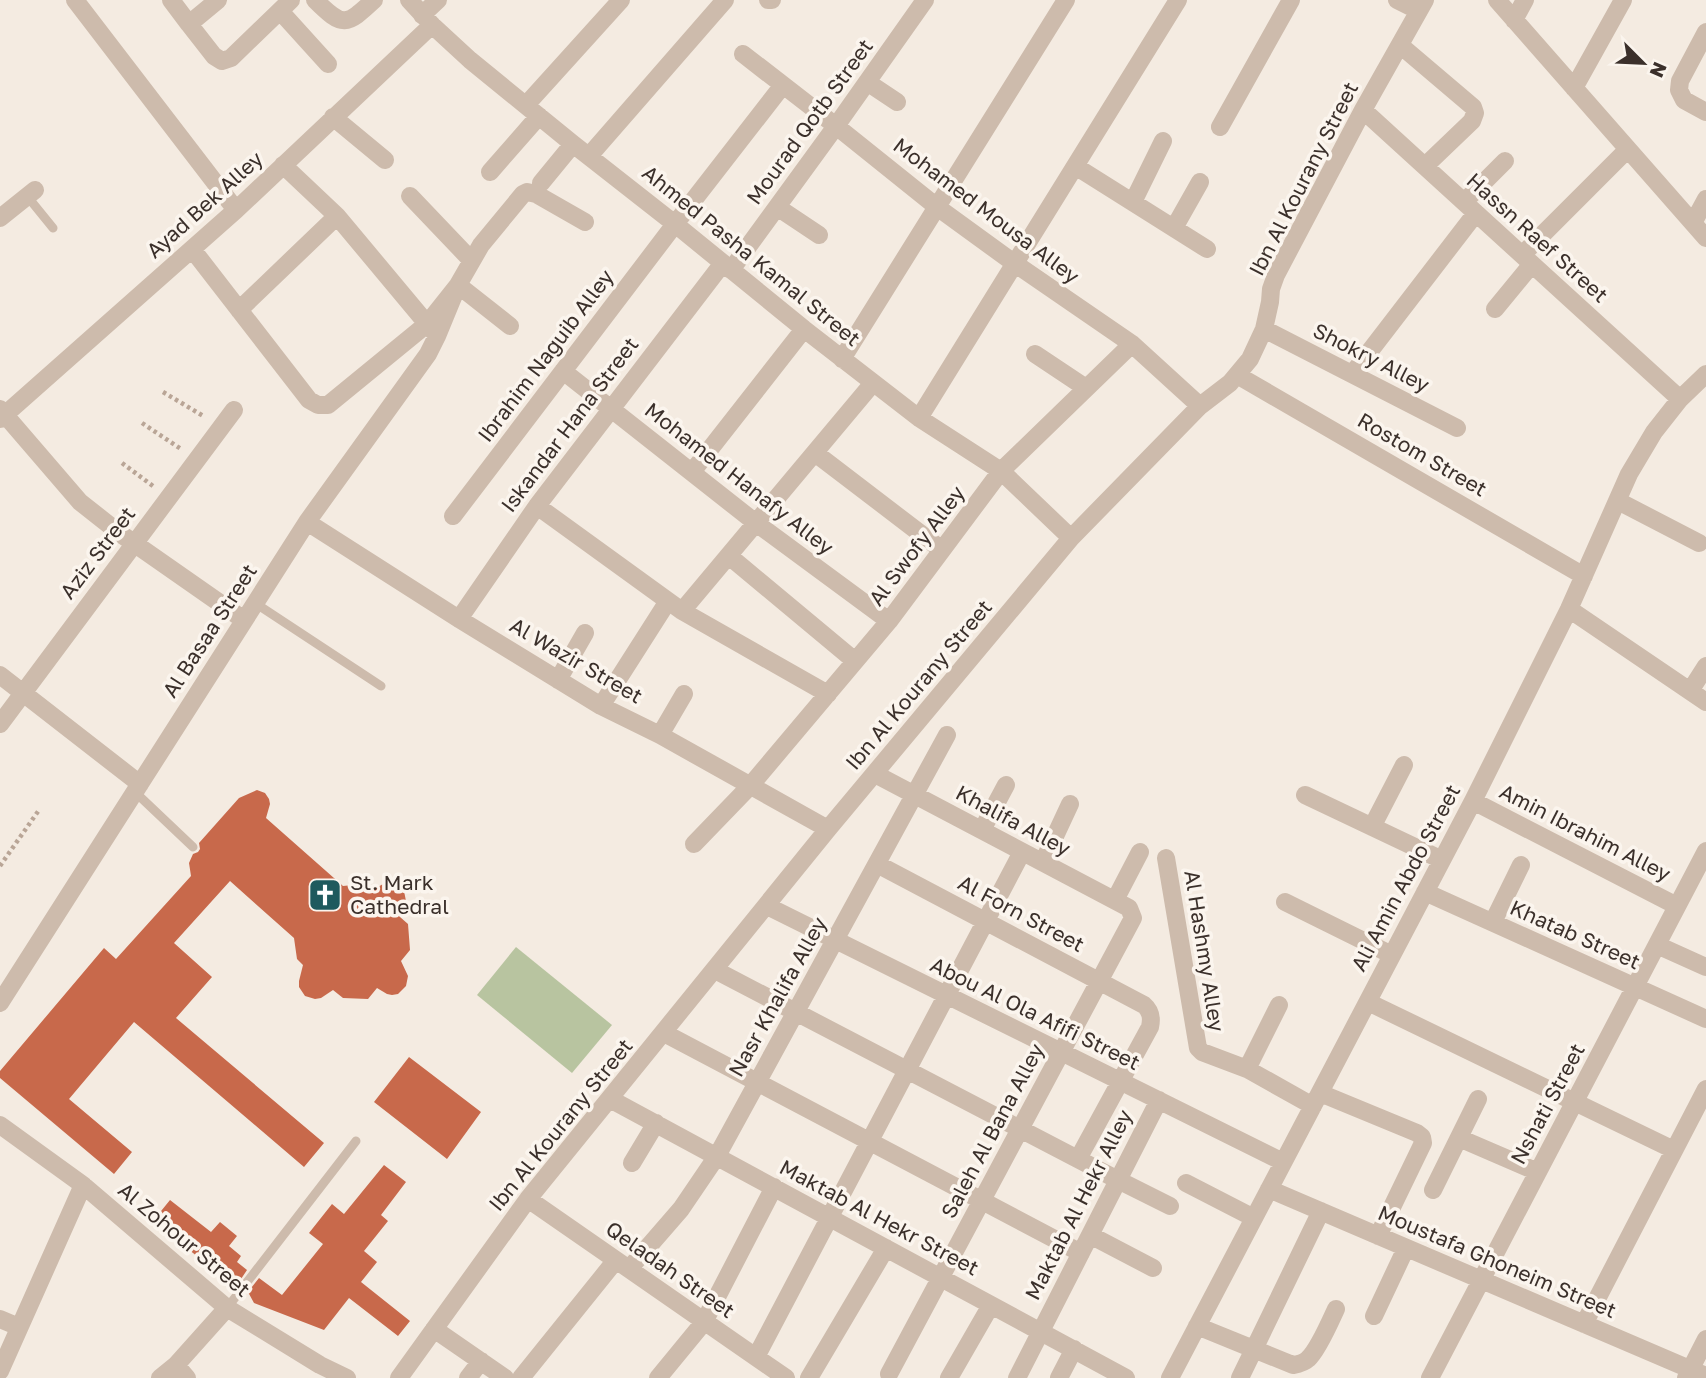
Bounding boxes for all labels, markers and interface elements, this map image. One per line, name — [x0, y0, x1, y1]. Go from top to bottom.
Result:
north arrow — [1608, 28, 1678, 98]
street label: Mourad Qotb Street — [740, 34, 878, 209]
text: N — [1646, 59, 1672, 81]
street label: Ibn Al Kourany Street — [1243, 77, 1363, 280]
street label: Mohamed Mousa Alley — [888, 132, 1085, 289]
street label: Ayad Bek Alley — [141, 145, 268, 263]
street label: Ahmed Pasha Kamal Street — [637, 159, 866, 351]
street label: Hassn Raef Street — [1462, 167, 1614, 308]
street label: Ibrahim Naguib Alley — [472, 264, 619, 447]
street label: Shokry Alley — [1309, 317, 1434, 398]
street label: Iskandar Hana Street — [495, 332, 643, 517]
street label: Mohamed Hanafy Alley — [640, 396, 839, 560]
street label: Rostom Street — [1353, 407, 1492, 502]
street label: Al Swofy Alley — [863, 480, 970, 611]
street label: Aziz Street — [54, 501, 140, 604]
street label: Al Basaa Street — [156, 559, 262, 702]
street label: Ibn Al Kourany Street — [839, 594, 997, 775]
street label: Al Wazir Street — [506, 612, 647, 709]
street label: Amin Ibrahim Alley — [1496, 778, 1676, 887]
street label: Khalifa Alley — [952, 779, 1076, 861]
street label: Ali Amin Abdo Street — [1345, 780, 1465, 975]
street label: Al Hashmy Alley — [1179, 868, 1231, 1034]
place label: St. Mark Cathedral — [350, 869, 449, 919]
street label: Al Forn Street — [954, 869, 1089, 957]
church icon: St. Mark Cathedral — [306, 876, 344, 914]
street label: Khatab Street — [1506, 894, 1644, 974]
street label: Nasr Khalifa Alley — [722, 912, 832, 1081]
street label: Abou Al Ola Afifi Street — [926, 951, 1145, 1075]
street label: Ibn Al Kourany Street — [483, 1033, 638, 1216]
street label: Saleh Al Bana Alley — [935, 1039, 1049, 1222]
street label: Nshati Street — [1504, 1039, 1590, 1168]
street label: Maktab Al Hekr Alley — [1019, 1105, 1137, 1304]
street label: Maktab Al Hekr Street — [775, 1154, 984, 1281]
street label: Al Zohour Street — [113, 1176, 256, 1302]
street label: Moustafa Ghoneim Street — [1374, 1199, 1620, 1323]
street label: Qeladah Street — [601, 1215, 740, 1323]

